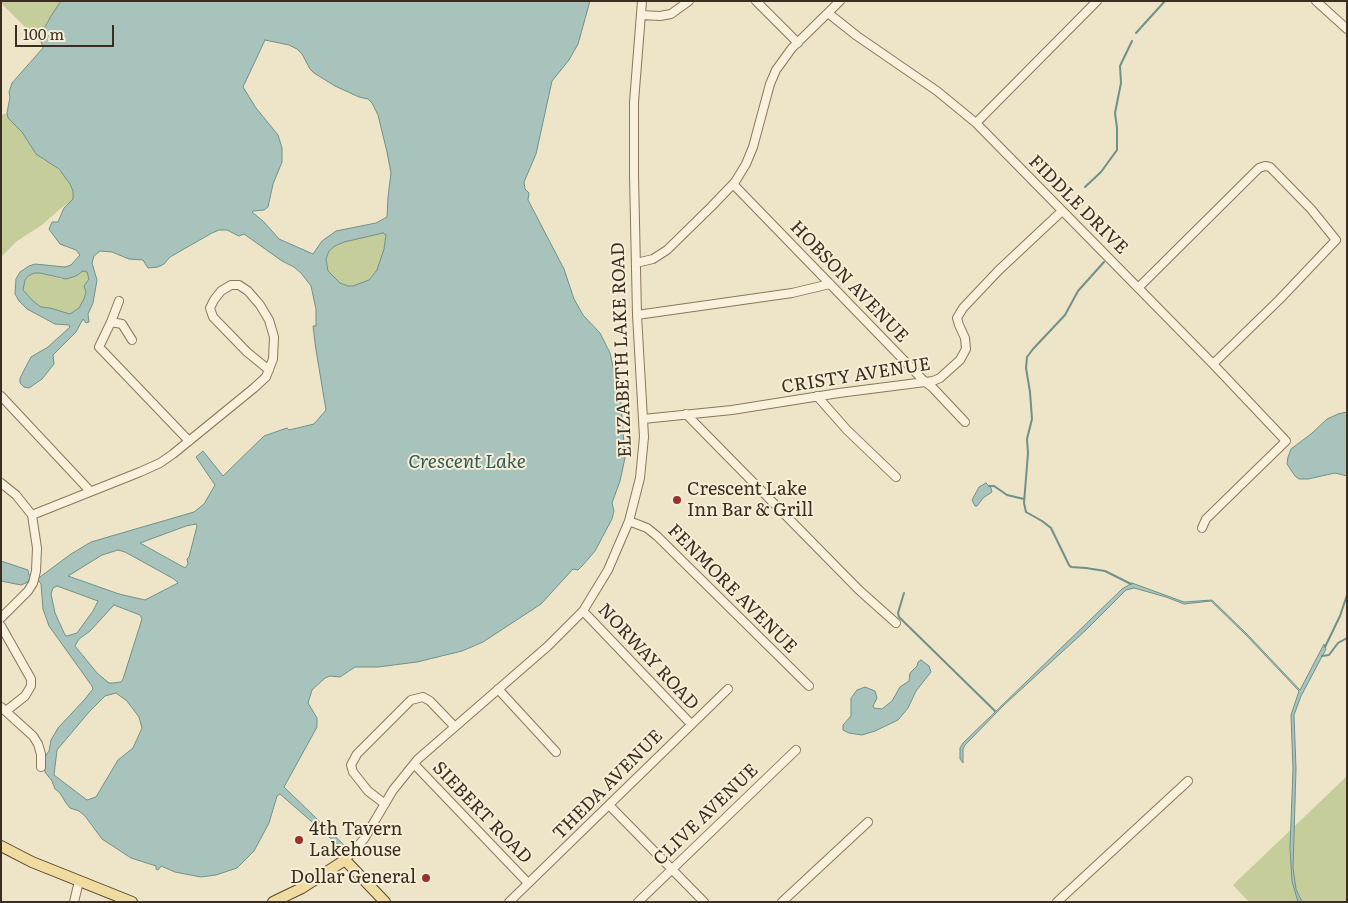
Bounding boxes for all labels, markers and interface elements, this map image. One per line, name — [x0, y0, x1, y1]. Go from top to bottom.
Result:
scale bar — [18, 15, 116, 47]
text: 100 m — [23, 22, 64, 45]
street label: FIDDLE DRIVE — [1024, 151, 1132, 259]
street label: HOBSON AVENUE — [785, 217, 913, 347]
street label: ELIZABETH LAKE ROAD — [607, 242, 637, 458]
street label: CRISTY AVENUE — [780, 354, 932, 398]
water label: Crescent Lake — [408, 451, 526, 473]
place label: Crescent Lake Inn Bar & Grill — [687, 479, 813, 522]
marker: Crescent Lake Inn Bar & Grill — [671, 494, 683, 506]
street label: FENMORE AVENUE — [663, 520, 801, 658]
street label: NORWAY ROAD — [593, 599, 703, 715]
street label: THEDA AVENUE — [549, 726, 667, 844]
street label: SIEBERT ROAD — [428, 757, 536, 869]
street label: CLIVE AVENUE — [649, 760, 763, 870]
place label: 4th Tavern Lakehouse — [309, 819, 403, 862]
marker: 4th Tavern Lakehouse — [293, 834, 305, 846]
place label: Dollar General — [290, 867, 416, 889]
marker: Dollar General — [420, 872, 432, 884]

